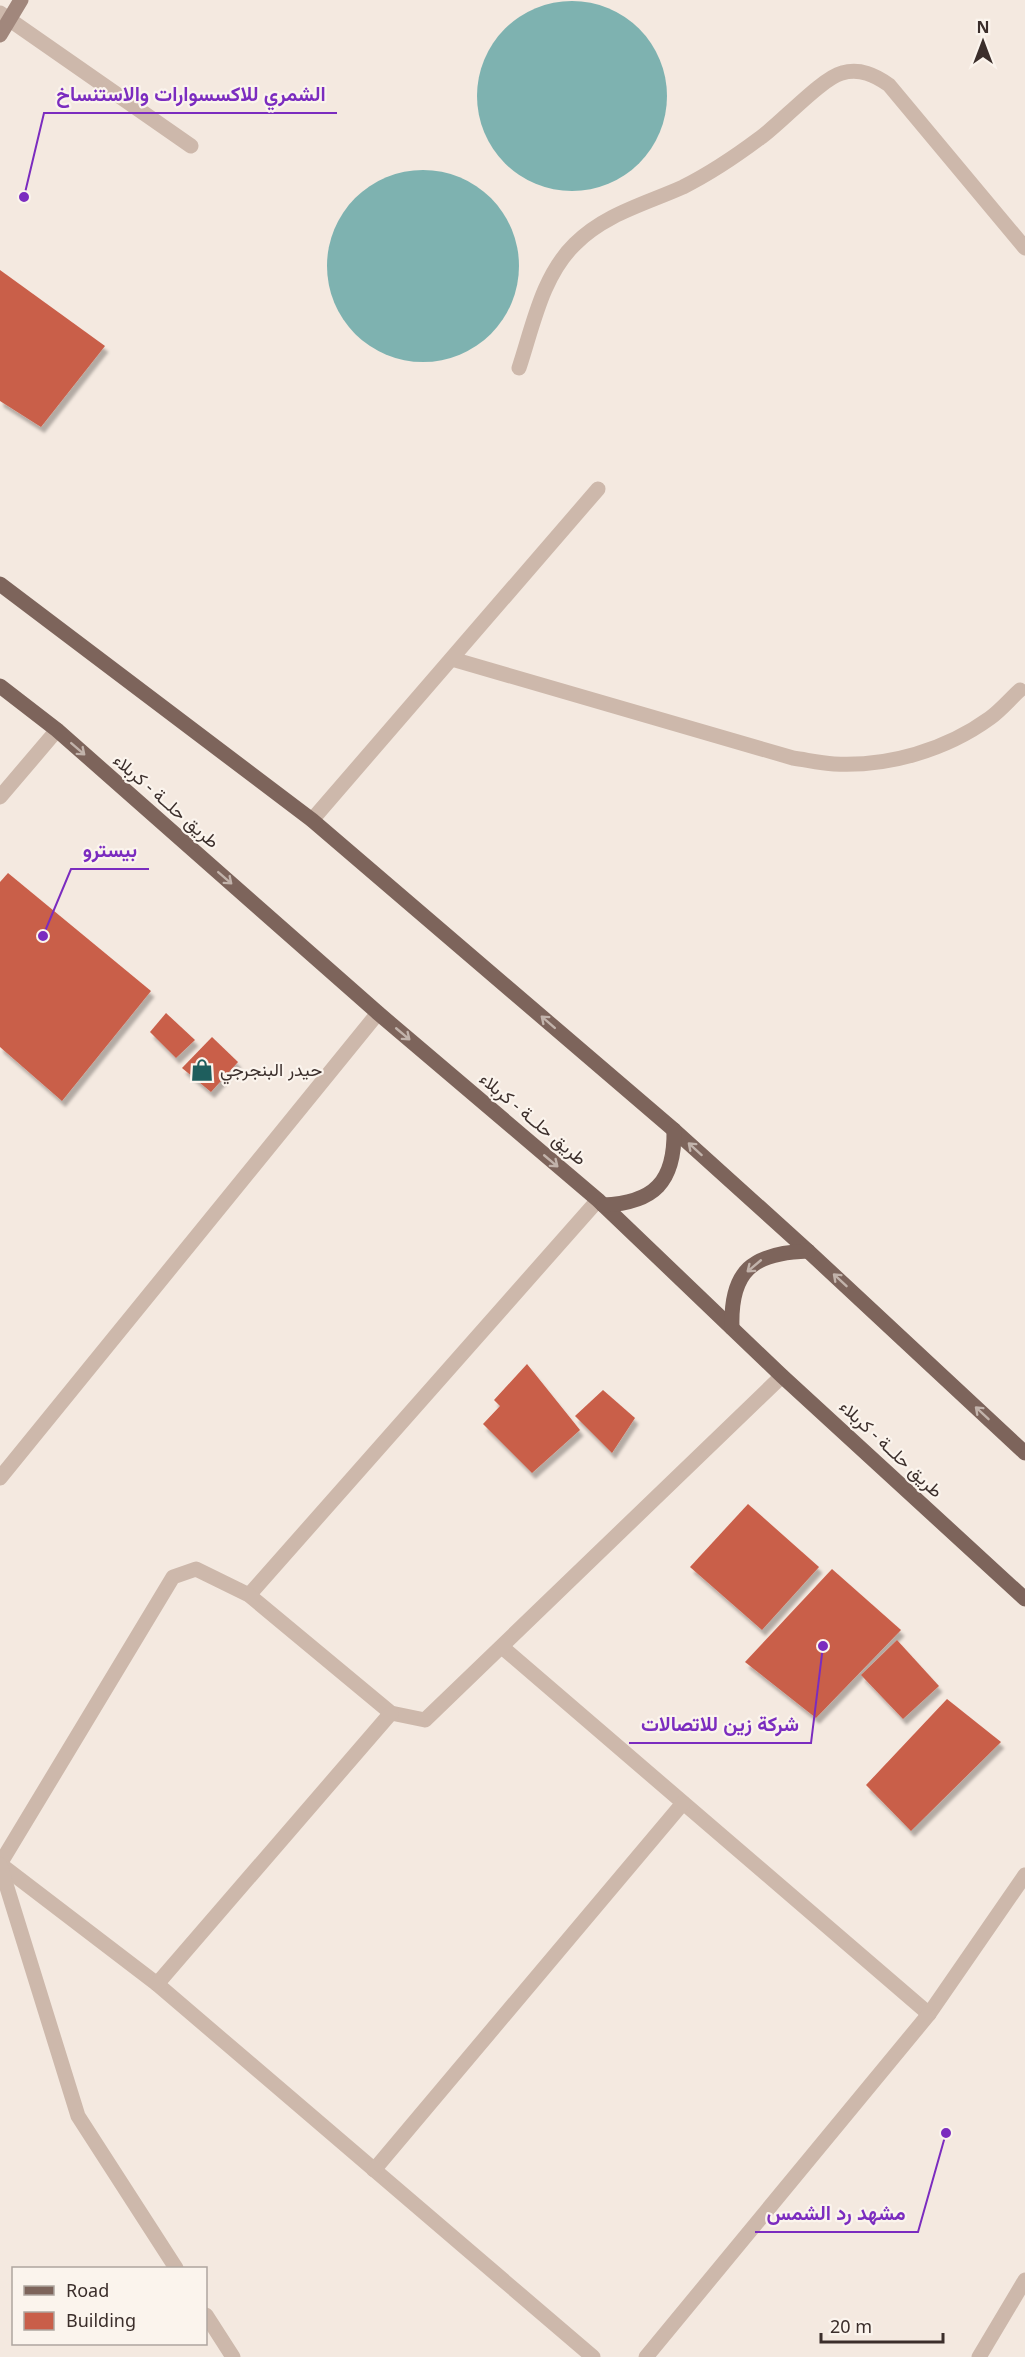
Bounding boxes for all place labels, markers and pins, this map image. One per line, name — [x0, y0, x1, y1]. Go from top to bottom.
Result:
callout: الشمري للاكسسوارات والاستنساخ — [44, 75, 337, 113]
callout: بيسترو — [71, 831, 149, 869]
shop icon: حيدر البنجرجي — [189, 1057, 215, 1083]
place label: حيدر البنجرجي — [220, 1057, 322, 1085]
callout: شركة زين للاتصالات — [629, 1705, 811, 1743]
callout: مشهد رد الشمس — [755, 2194, 918, 2232]

